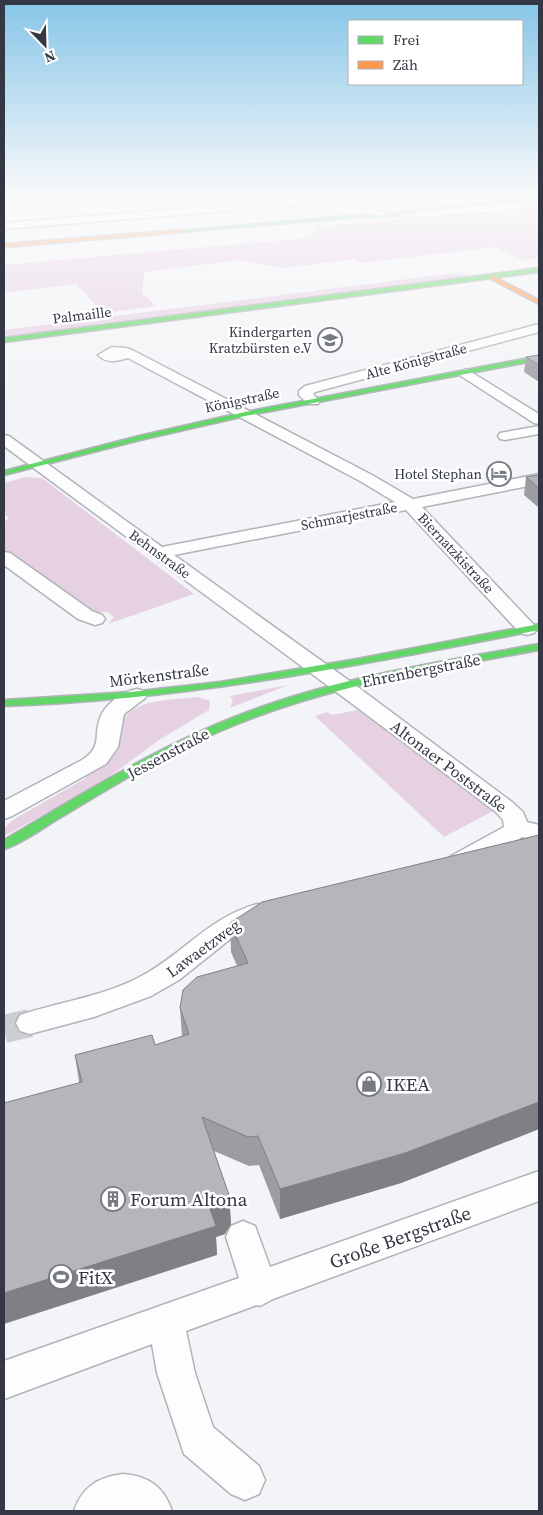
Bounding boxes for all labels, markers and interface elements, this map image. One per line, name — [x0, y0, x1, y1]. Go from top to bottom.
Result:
north arrow — [20, 20, 70, 70]
legend — [348, 20, 523, 85]
text: Frei — [393, 29, 420, 50]
text: N — [41, 46, 59, 68]
text: Zäh — [393, 54, 418, 75]
street label: Palmaille — [52, 301, 112, 329]
place label: Kindergarten Kratzbürsten e.V — [209, 322, 313, 358]
school or university icon: Kindergarten Kratzbürsten e.V — [317, 327, 343, 353]
street label: Alte Königstraße — [363, 338, 469, 384]
street label: Königstraße — [203, 382, 281, 418]
hotel icon: Hotel Stephan — [486, 461, 512, 487]
place label: Hotel Stephan — [394, 464, 483, 484]
street label: Schmarjestraße — [299, 497, 399, 535]
street label: Biernatzkistraße — [413, 508, 499, 598]
street label: Behnstraße — [125, 525, 195, 583]
street label: Ehrenbergstraße — [360, 648, 482, 692]
street label: Mörkenstraße — [108, 658, 210, 692]
street label: Altonaer Poststraße — [386, 715, 512, 817]
street label: Jessenstraße — [122, 722, 213, 784]
street label: Lawaetzweg — [162, 914, 244, 982]
shop icon: IKEA — [356, 1071, 382, 1097]
place label: IKEA — [386, 1071, 430, 1097]
building icon: Forum Altona — [100, 1186, 126, 1212]
place label: Forum Altona — [130, 1186, 248, 1212]
street label: Große Bergstraße — [326, 1199, 474, 1275]
sports icon: FitX — [48, 1264, 74, 1290]
place label: FitX — [78, 1264, 114, 1290]

